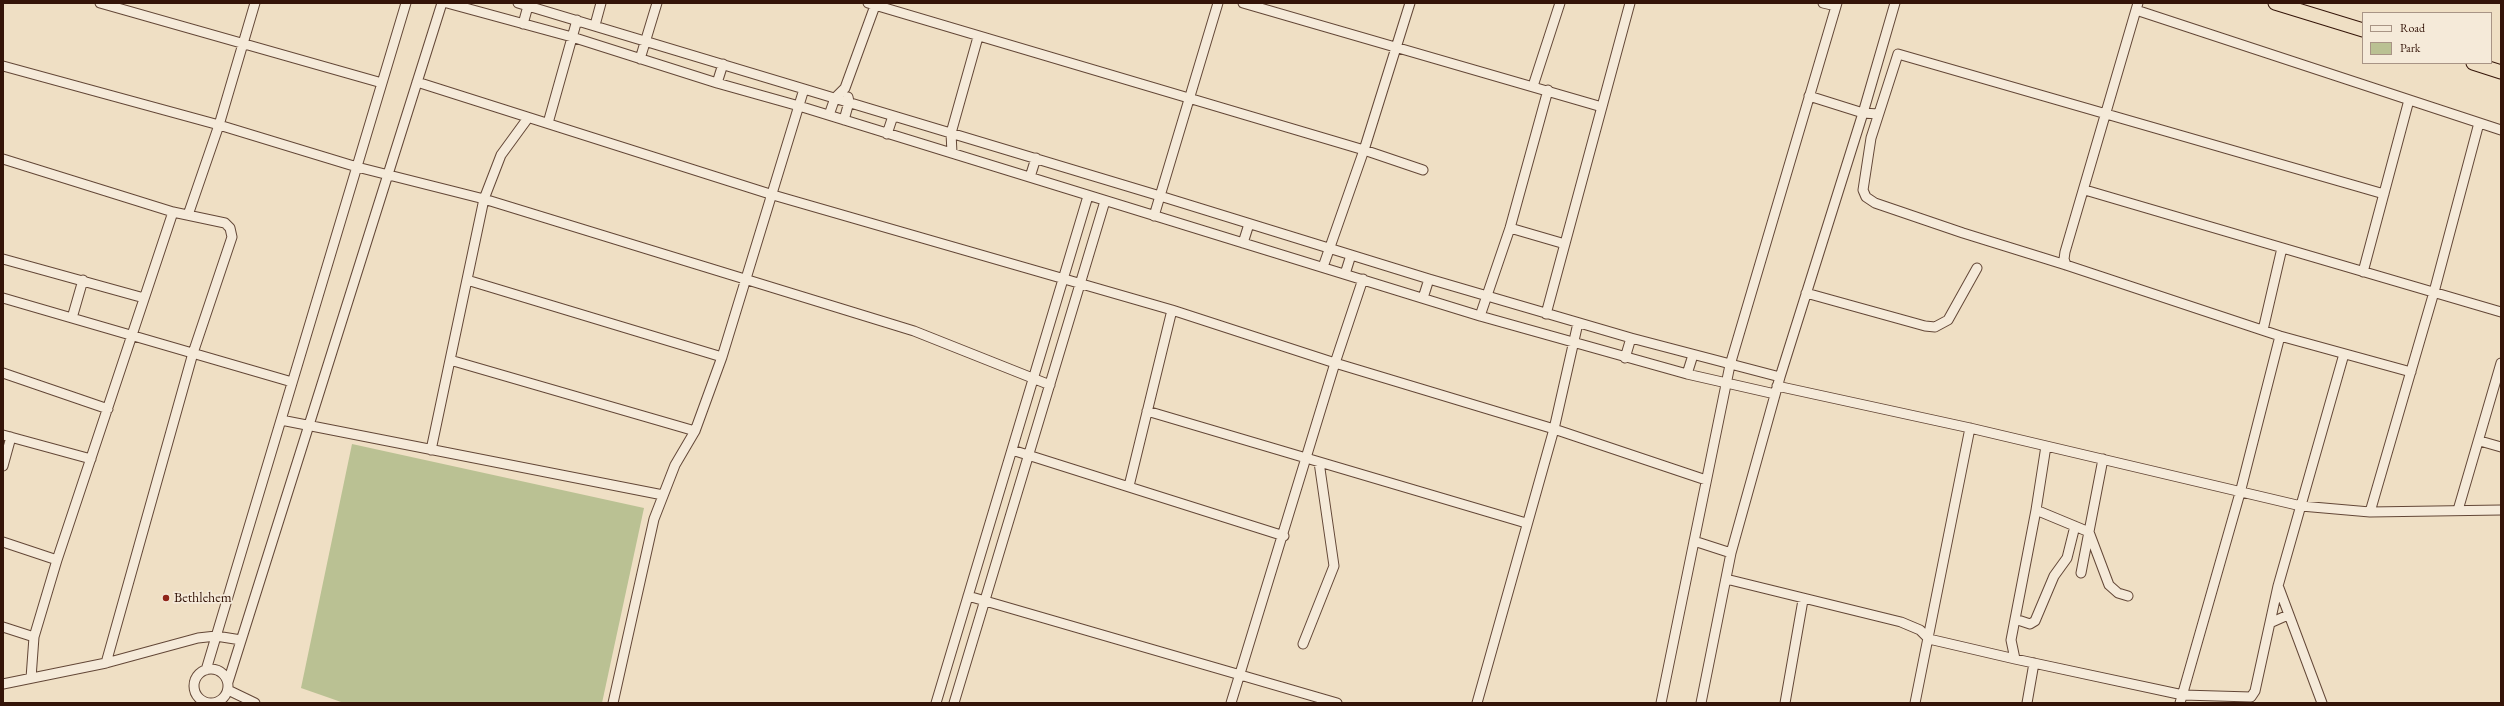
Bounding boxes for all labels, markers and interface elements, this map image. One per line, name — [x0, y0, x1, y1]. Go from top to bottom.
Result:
legend — [2362, 12, 2492, 64]
text: Road — [2400, 20, 2425, 36]
text: Park — [2400, 40, 2420, 56]
place label: Bethlehem — [174, 590, 232, 606]
marker: Bethlehem — [161, 593, 171, 603]

